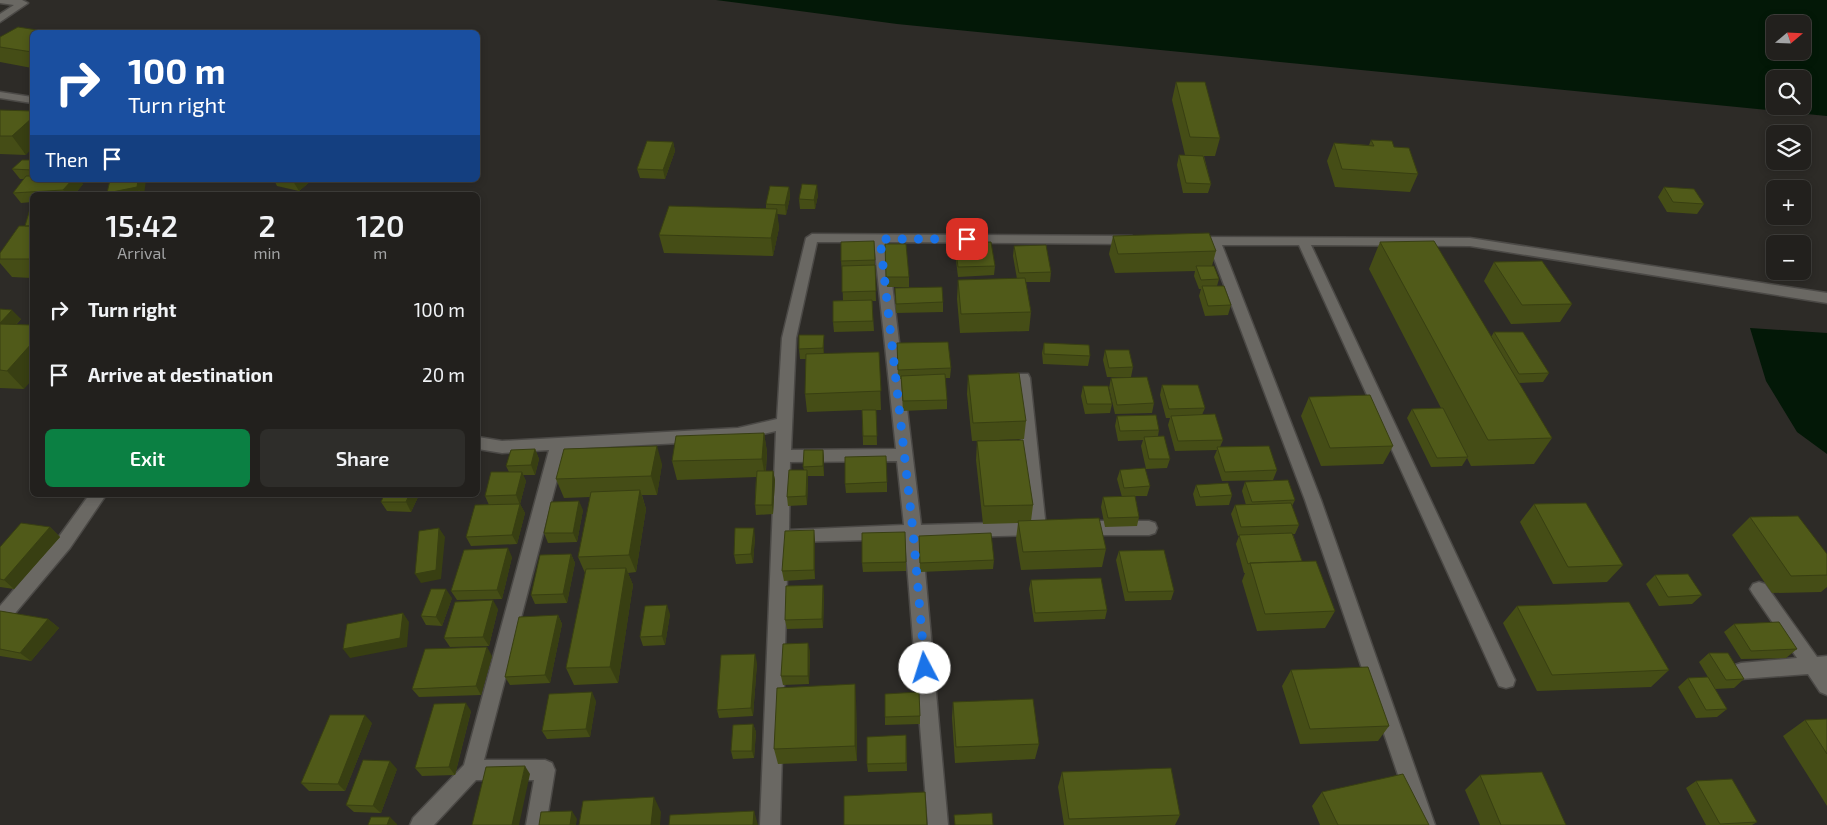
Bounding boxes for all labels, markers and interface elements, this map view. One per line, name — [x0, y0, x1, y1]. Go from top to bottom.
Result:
north arrow — [1766, 15, 1811, 60]
map controls — [1766, 15, 1811, 280]
text: 100 m — [128, 49, 226, 91]
icon: right — [45, 50, 110, 115]
button: search — [1766, 70, 1811, 115]
text: Turn right — [128, 91, 226, 117]
button: layers — [1766, 125, 1811, 170]
icon: arrive — [98, 145, 126, 173]
text: Then — [45, 148, 88, 171]
button: + — [1766, 180, 1811, 225]
text: 15:42 — [106, 207, 178, 243]
text: 2 — [258, 207, 276, 243]
text: 120 — [356, 207, 404, 243]
pin — [946, 218, 988, 260]
icon: arrive — [953, 225, 981, 253]
button: − — [1766, 235, 1811, 280]
text: Arrival — [117, 243, 166, 262]
text: min — [253, 243, 281, 262]
text: m — [373, 243, 387, 262]
icon: right — [45, 296, 73, 324]
text: Turn right — [88, 298, 176, 321]
text: 100 m — [414, 298, 465, 321]
icon: arrive — [45, 361, 73, 389]
text: Arrive at destination — [88, 363, 273, 386]
text: 20 m — [422, 363, 465, 386]
button: Exit — [45, 429, 250, 487]
button: Share — [260, 429, 465, 487]
position arrow — [898, 641, 950, 693]

